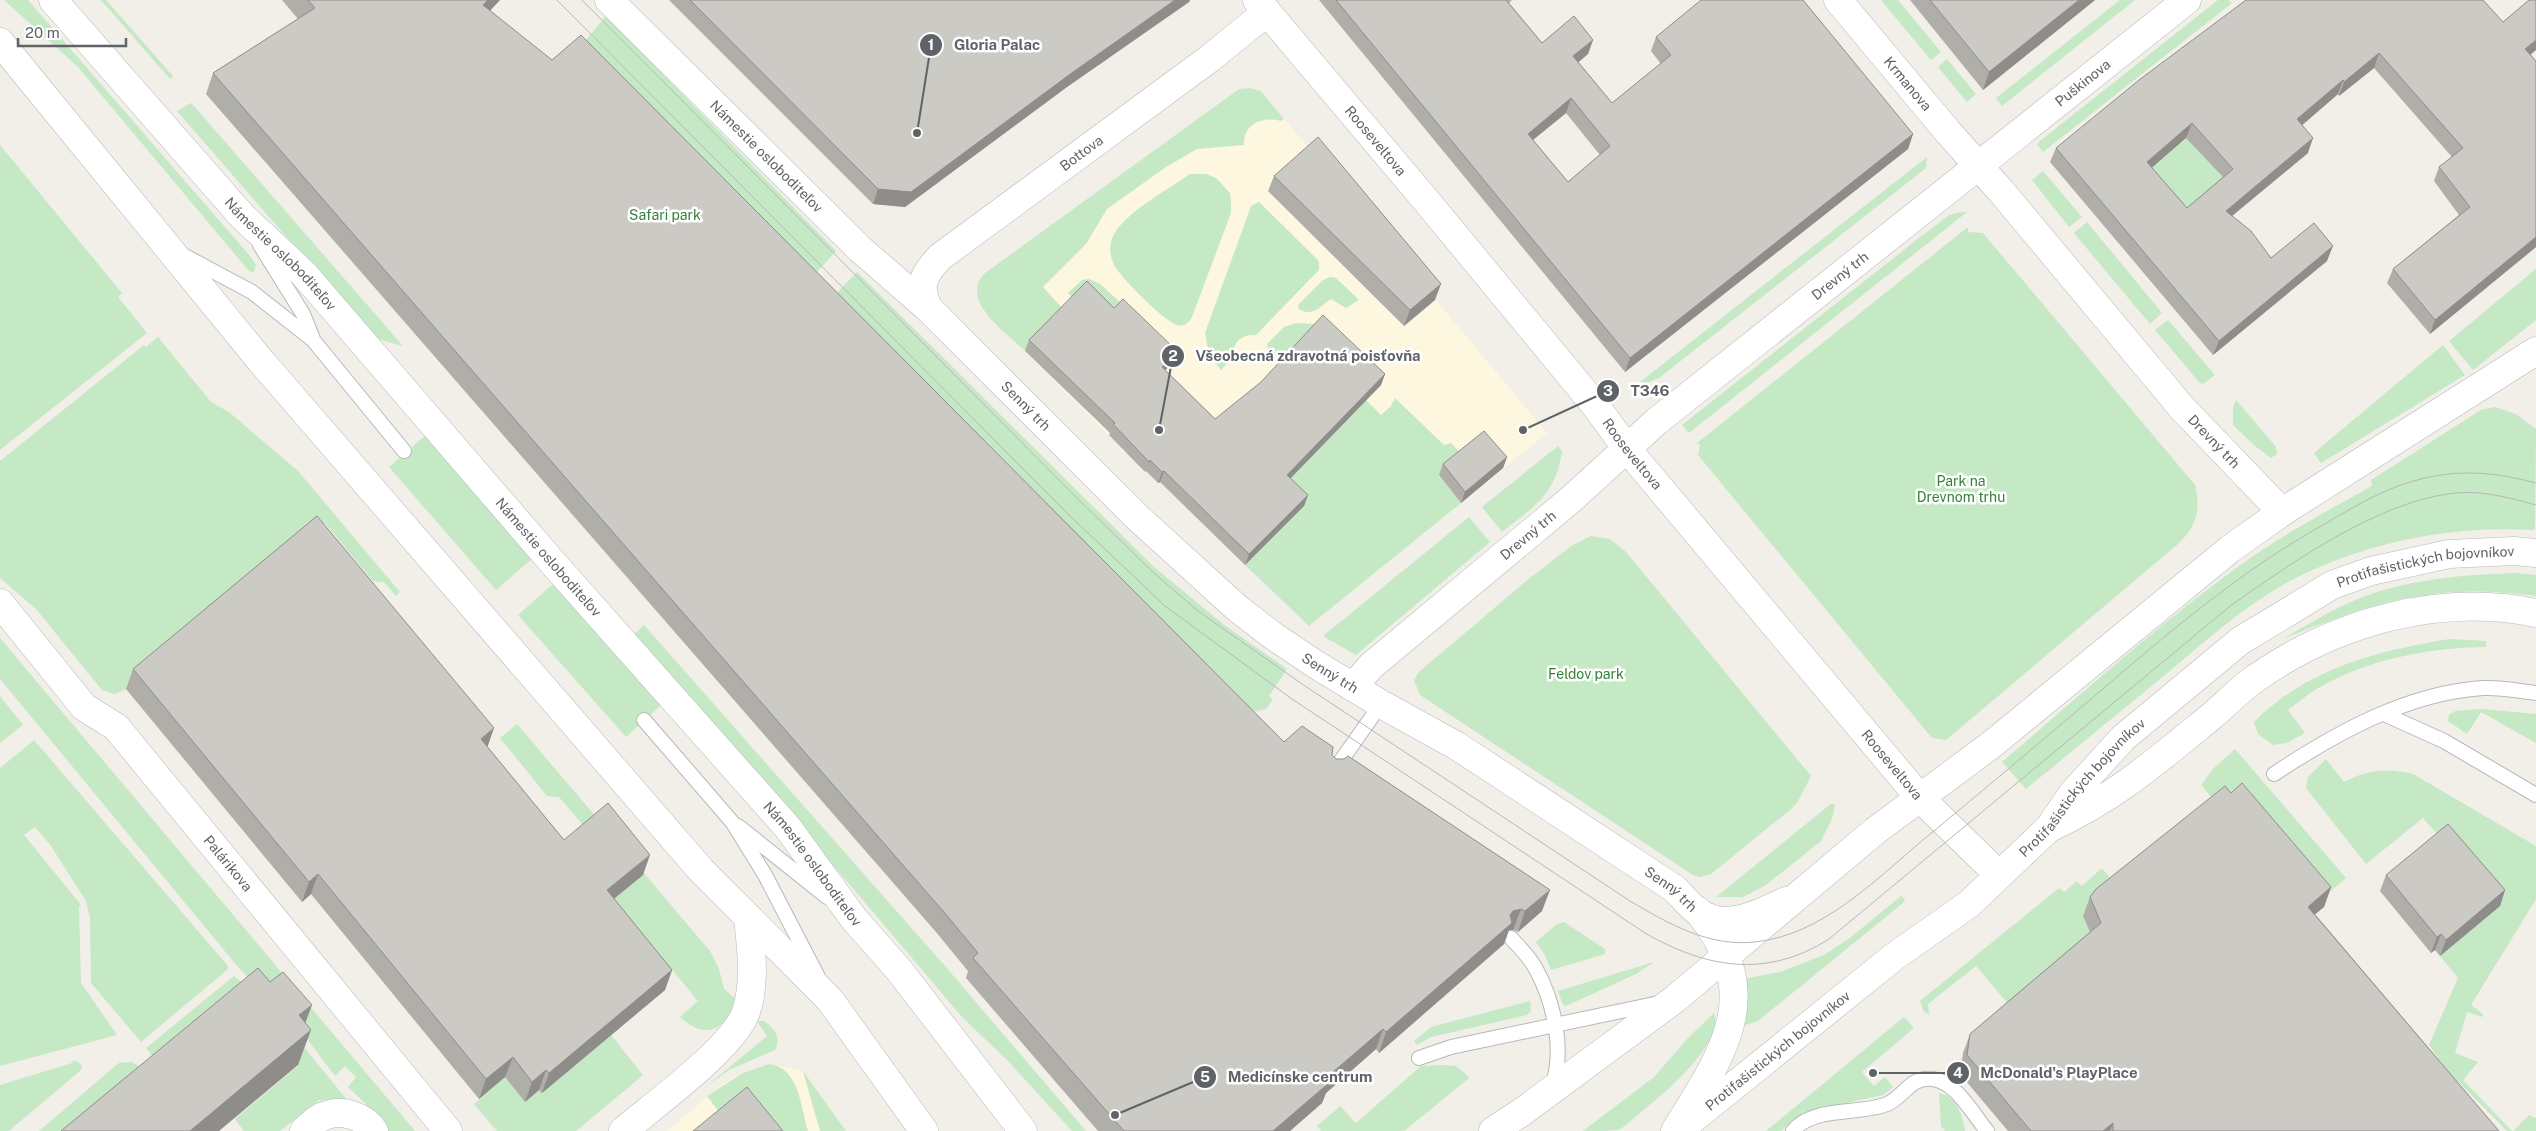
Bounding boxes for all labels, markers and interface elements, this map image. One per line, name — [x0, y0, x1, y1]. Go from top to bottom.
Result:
scale bar — [18, 15, 125, 47]
text: 20 m — [25, 24, 60, 41]
callout: Gloria Palac — [919, 30, 1050, 60]
text: 1 — [928, 36, 934, 53]
text: Gloria Palac — [954, 36, 1040, 53]
street label: Krmanova — [1881, 53, 1935, 114]
street label: Puškinova — [2052, 56, 2114, 110]
street label: Námestie osloboditeľov — [707, 97, 826, 216]
street label: Rooseveltova — [1342, 103, 1410, 179]
street label: Bottova — [1057, 132, 1106, 174]
street label: Námestie osloboditeľov — [221, 194, 339, 313]
park label: Safari park — [629, 207, 701, 223]
street label: Drevný trh — [1808, 248, 1871, 303]
callout: Všeobecná zdravotná poisťovňa — [1161, 341, 1431, 371]
text: 2 — [1168, 347, 1178, 364]
text: Všeobecná zdravotná poisťovňa — [1195, 347, 1421, 364]
callout: T346 — [1596, 376, 1680, 406]
street label: Senný trh — [998, 378, 1054, 434]
text: 3 — [1603, 382, 1613, 399]
text: T346 — [1631, 382, 1670, 399]
street label: Drevný trh — [2185, 411, 2243, 471]
street label: Rooseveltova — [1599, 415, 1665, 493]
park label: Park na Drevnom trhu — [1917, 473, 2005, 505]
street label: Námestie osloboditeľov — [492, 495, 605, 620]
street label: Drevný trh — [1497, 507, 1559, 563]
street label: Protifašistických bojovníkov — [2334, 543, 2515, 591]
street label: Senný trh — [1299, 650, 1361, 696]
park label: Feldov park — [1548, 666, 1624, 682]
street label: Protifašistických bojovníkov — [2016, 715, 2148, 860]
street label: Rooseveltova — [1858, 726, 1926, 803]
street label: Námestie osloboditeľov — [760, 798, 865, 930]
street label: Palárikova — [201, 832, 256, 895]
street label: Senný trh — [1642, 863, 1700, 915]
street label: Protifašistických bojovníkov — [1702, 988, 1853, 1114]
callout: McDonald's PlayPlace — [1946, 1058, 2148, 1088]
callout: Medicínske centrum — [1192, 1062, 1382, 1092]
text: 4 — [1953, 1064, 1963, 1081]
text: McDonald's PlayPlace — [1980, 1064, 2138, 1081]
text: 5 — [1200, 1068, 1210, 1085]
text: Medicínske centrum — [1228, 1068, 1372, 1085]

